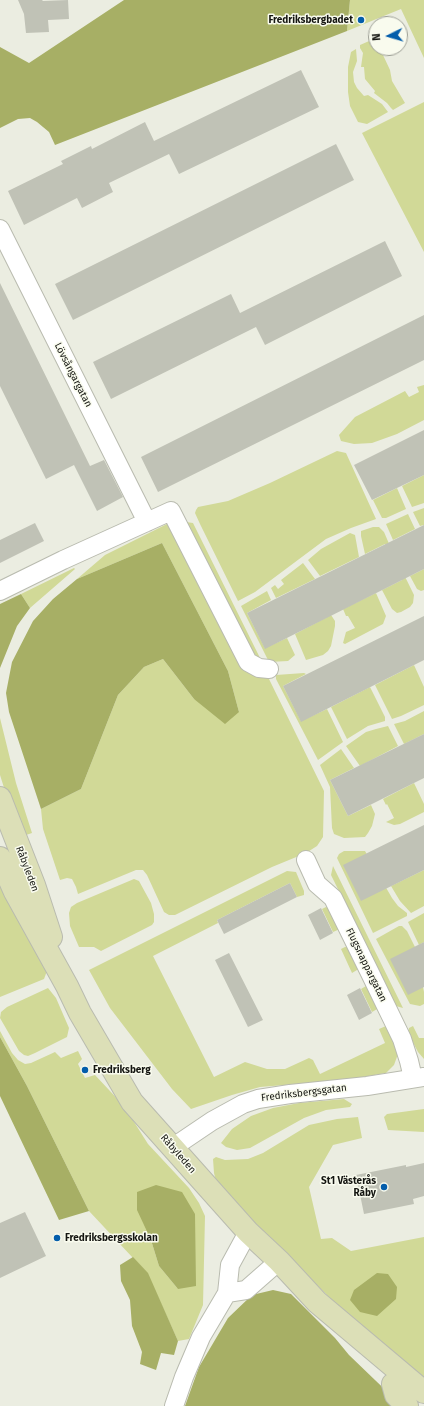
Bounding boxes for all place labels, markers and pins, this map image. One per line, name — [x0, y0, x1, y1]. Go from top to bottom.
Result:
place label: Fredriksbergbadet — [269, 14, 353, 26]
marker: Fredriksbergbadet — [356, 15, 366, 25]
place label: Fredriksberg — [93, 1064, 151, 1076]
marker: Fredriksberg — [80, 1065, 90, 1075]
place label: St1 Västerås Råby — [321, 1175, 376, 1198]
marker: St1 Västerås Råby — [379, 1182, 389, 1192]
place label: Fredriksbergsskolan — [65, 1232, 158, 1244]
marker: Fredriksbergsskolan — [52, 1233, 62, 1243]

